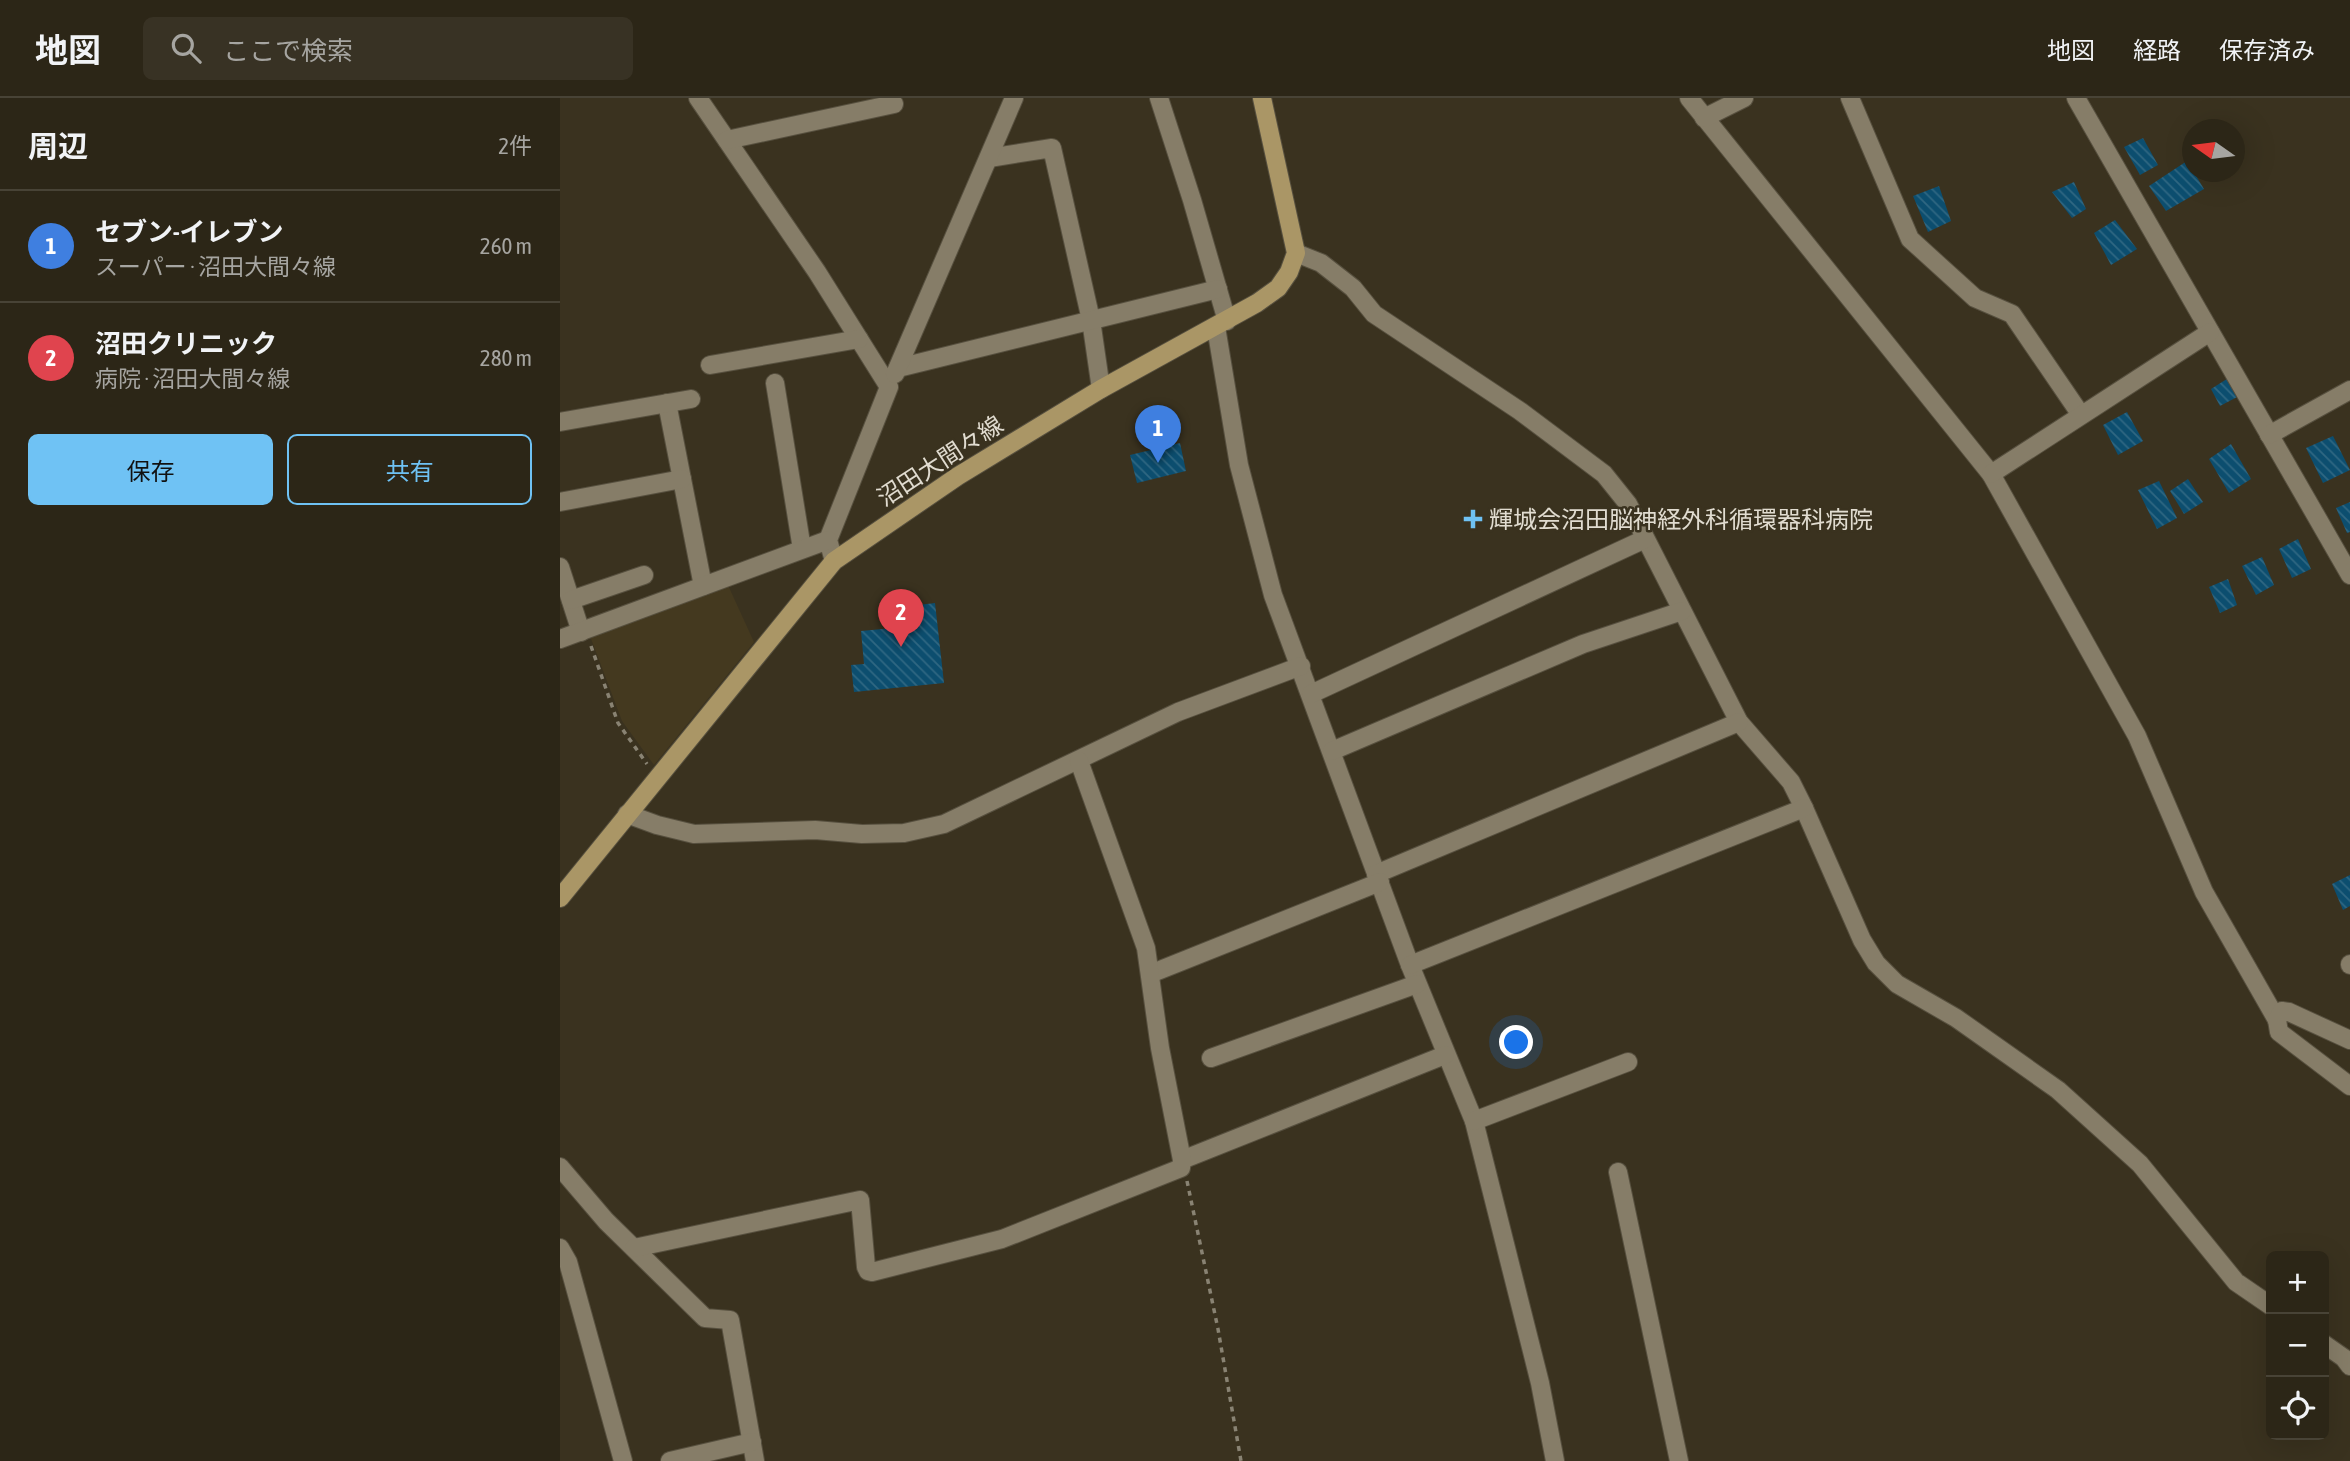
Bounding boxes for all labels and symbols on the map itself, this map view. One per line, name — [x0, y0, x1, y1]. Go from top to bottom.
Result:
north arrow — [2182, 119, 2245, 182]
pin: 1 — [1135, 405, 1181, 463]
street label: 沼田大間々線 — [872, 410, 1008, 512]
place label: 輝城会沼田脳神経外科循環器科病院 — [1489, 506, 1873, 533]
marker: 輝城会沼田脳神経外科循環器科病院 — [1463, 509, 1483, 529]
pin: 2 — [878, 589, 924, 647]
your location — [1499, 1025, 1533, 1059]

